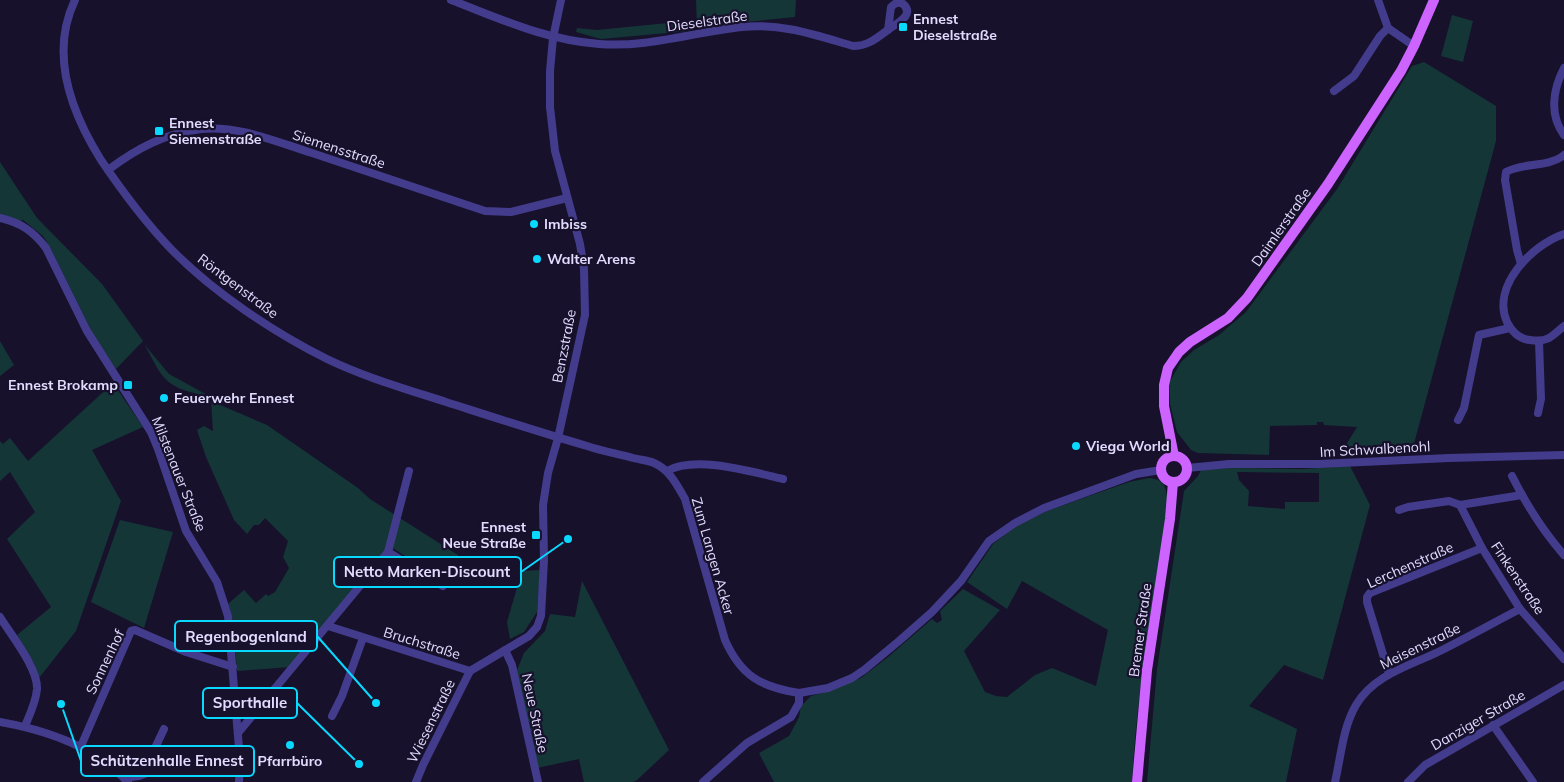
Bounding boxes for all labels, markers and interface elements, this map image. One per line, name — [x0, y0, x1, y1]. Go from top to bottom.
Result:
street label: Dieselstraße — [666, 6, 748, 36]
place label: Ennest Dieselstraße — [913, 10, 997, 44]
marker: Ennest Dieselstraße — [897, 21, 909, 33]
place label: Ennest Siemenstraße — [169, 114, 262, 148]
marker: Ennest Siemenstraße — [153, 125, 165, 137]
street label: Siemensstraße — [290, 126, 388, 172]
street label: Daimlerstraße — [1247, 184, 1315, 270]
place label: Imbiss — [544, 215, 587, 233]
marker: Imbiss — [528, 218, 540, 230]
street label: Röntgenstraße — [194, 250, 282, 322]
place label: Walter Arens — [547, 250, 635, 268]
marker: Walter Arens — [531, 253, 543, 265]
street label: Benzstraße — [548, 308, 580, 384]
place label: Ennest Brokamp — [8, 376, 118, 394]
marker: Ennest Brokamp — [122, 379, 134, 391]
place label: Feuerwehr Ennest — [174, 389, 295, 407]
marker: Feuerwehr Ennest — [158, 392, 170, 404]
street label: Milstenauer Straße — [148, 414, 210, 534]
place label: Viega World — [1085, 437, 1170, 455]
street label: Im Schwalbenohl — [1319, 437, 1431, 461]
marker: Viega World — [1070, 440, 1082, 452]
street label: Zum Langen Acker — [688, 495, 739, 618]
place label: Ennest Neue Straße — [442, 518, 527, 552]
marker: Ennest Neue Straße — [530, 529, 542, 541]
street label: Lerchenstraße — [1364, 538, 1456, 592]
street label: Finkenstraße — [1487, 538, 1549, 618]
callout: Netto Marken-Discount — [334, 557, 521, 587]
text: Netto Marken-Discount — [344, 562, 511, 581]
street label: Bremer Straße — [1125, 582, 1155, 678]
street label: Meisenstraße — [1377, 619, 1463, 673]
callout: Regenbogenland — [175, 621, 317, 651]
street label: Bruchstraße — [381, 623, 463, 663]
street label: Sonnenhof — [82, 626, 129, 697]
text: Regenbogenland — [185, 627, 307, 646]
street label: Neue Straße — [518, 672, 552, 754]
street label: Wiesenstraße — [403, 676, 459, 766]
street label: Danziger Straße — [1428, 686, 1528, 754]
callout: Sporthalle — [203, 688, 297, 718]
text: Sporthalle — [213, 693, 287, 712]
marker: Pfarrbüro — [284, 739, 296, 751]
callout: Schützenhalle Ennest — [81, 746, 254, 776]
text: Schützenhalle Ennest — [91, 751, 244, 770]
place label: Pfarrbüro — [258, 752, 322, 770]

